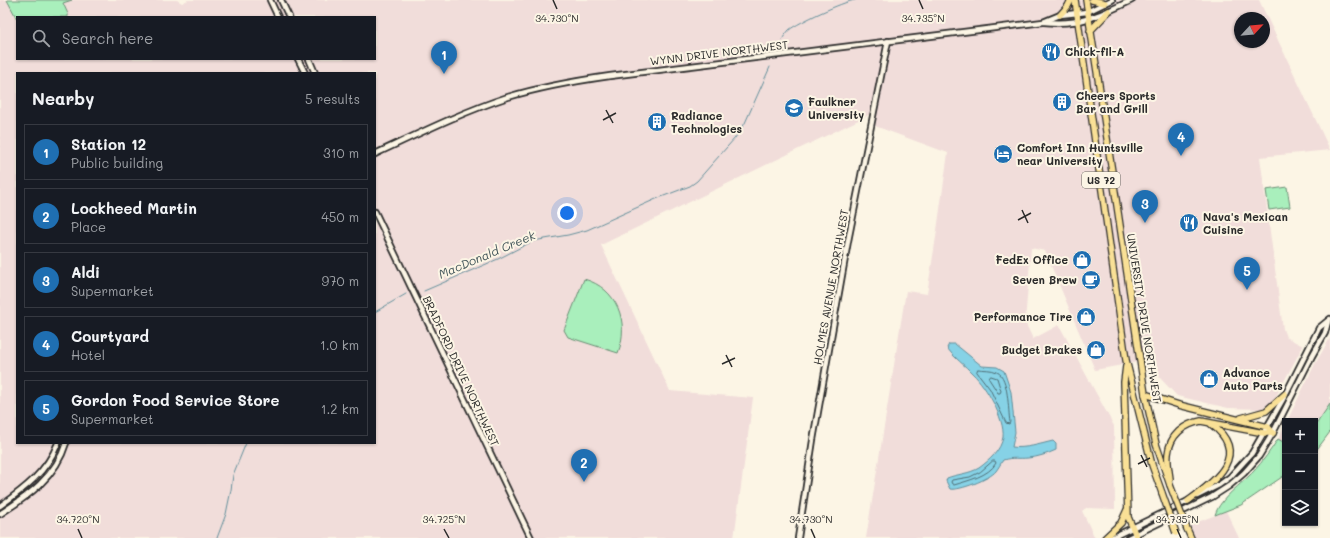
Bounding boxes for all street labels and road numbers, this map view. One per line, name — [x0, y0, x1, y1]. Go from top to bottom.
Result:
street label: WYNN DRIVE NORTHWEST — [649, 37, 789, 68]
road number: US 72 — [1082, 172, 1120, 188]
street label: HOLMES AVENUE NORTHWEST — [809, 208, 852, 366]
street label: UNIVERSITY DRIVE NORTHWEST — [1124, 232, 1165, 404]
street label: BRADFORD DRIVE NORTHWEST — [420, 293, 503, 449]

